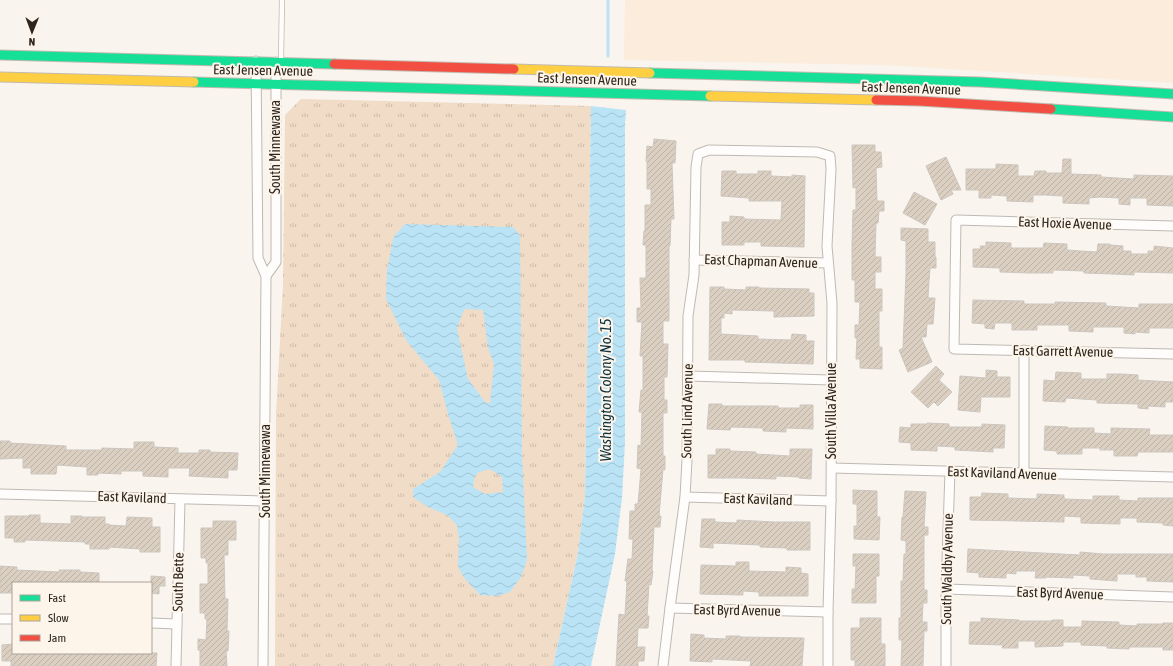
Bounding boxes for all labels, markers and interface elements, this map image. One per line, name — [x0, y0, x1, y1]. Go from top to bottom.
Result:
north arrow — [12, 12, 52, 52]
text: N — [28, 36, 35, 48]
street label: East Jensen Avenue — [213, 61, 313, 79]
street label: East Jensen Avenue — [537, 69, 637, 89]
street label: East Jensen Avenue — [861, 78, 961, 98]
street label: South Minnewawa — [267, 100, 283, 194]
street label: East Hoxie Avenue — [1018, 213, 1112, 233]
street label: East Chapman Avenue — [704, 251, 818, 271]
water label: Washington Colony No. 15 — [597, 318, 614, 462]
street label: East Garrett Avenue — [1013, 342, 1113, 360]
street label: South Villa Avenue — [823, 363, 839, 459]
street label: South Lind Avenue — [678, 364, 696, 458]
street label: South Minnewawa — [257, 424, 273, 518]
street label: East Kaviland Avenue — [947, 463, 1057, 483]
street label: East Kaviland — [97, 488, 167, 506]
street label: East Kaviland — [723, 490, 793, 508]
street label: South Waldby Avenue — [938, 513, 956, 625]
street label: South Bette — [169, 552, 187, 612]
legend — [12, 582, 152, 654]
street label: East Byrd Avenue — [1016, 583, 1104, 603]
text: Fast — [48, 591, 66, 605]
street label: East Byrd Avenue — [693, 601, 781, 619]
text: Slow — [48, 611, 69, 625]
text: Jam — [48, 631, 66, 645]

